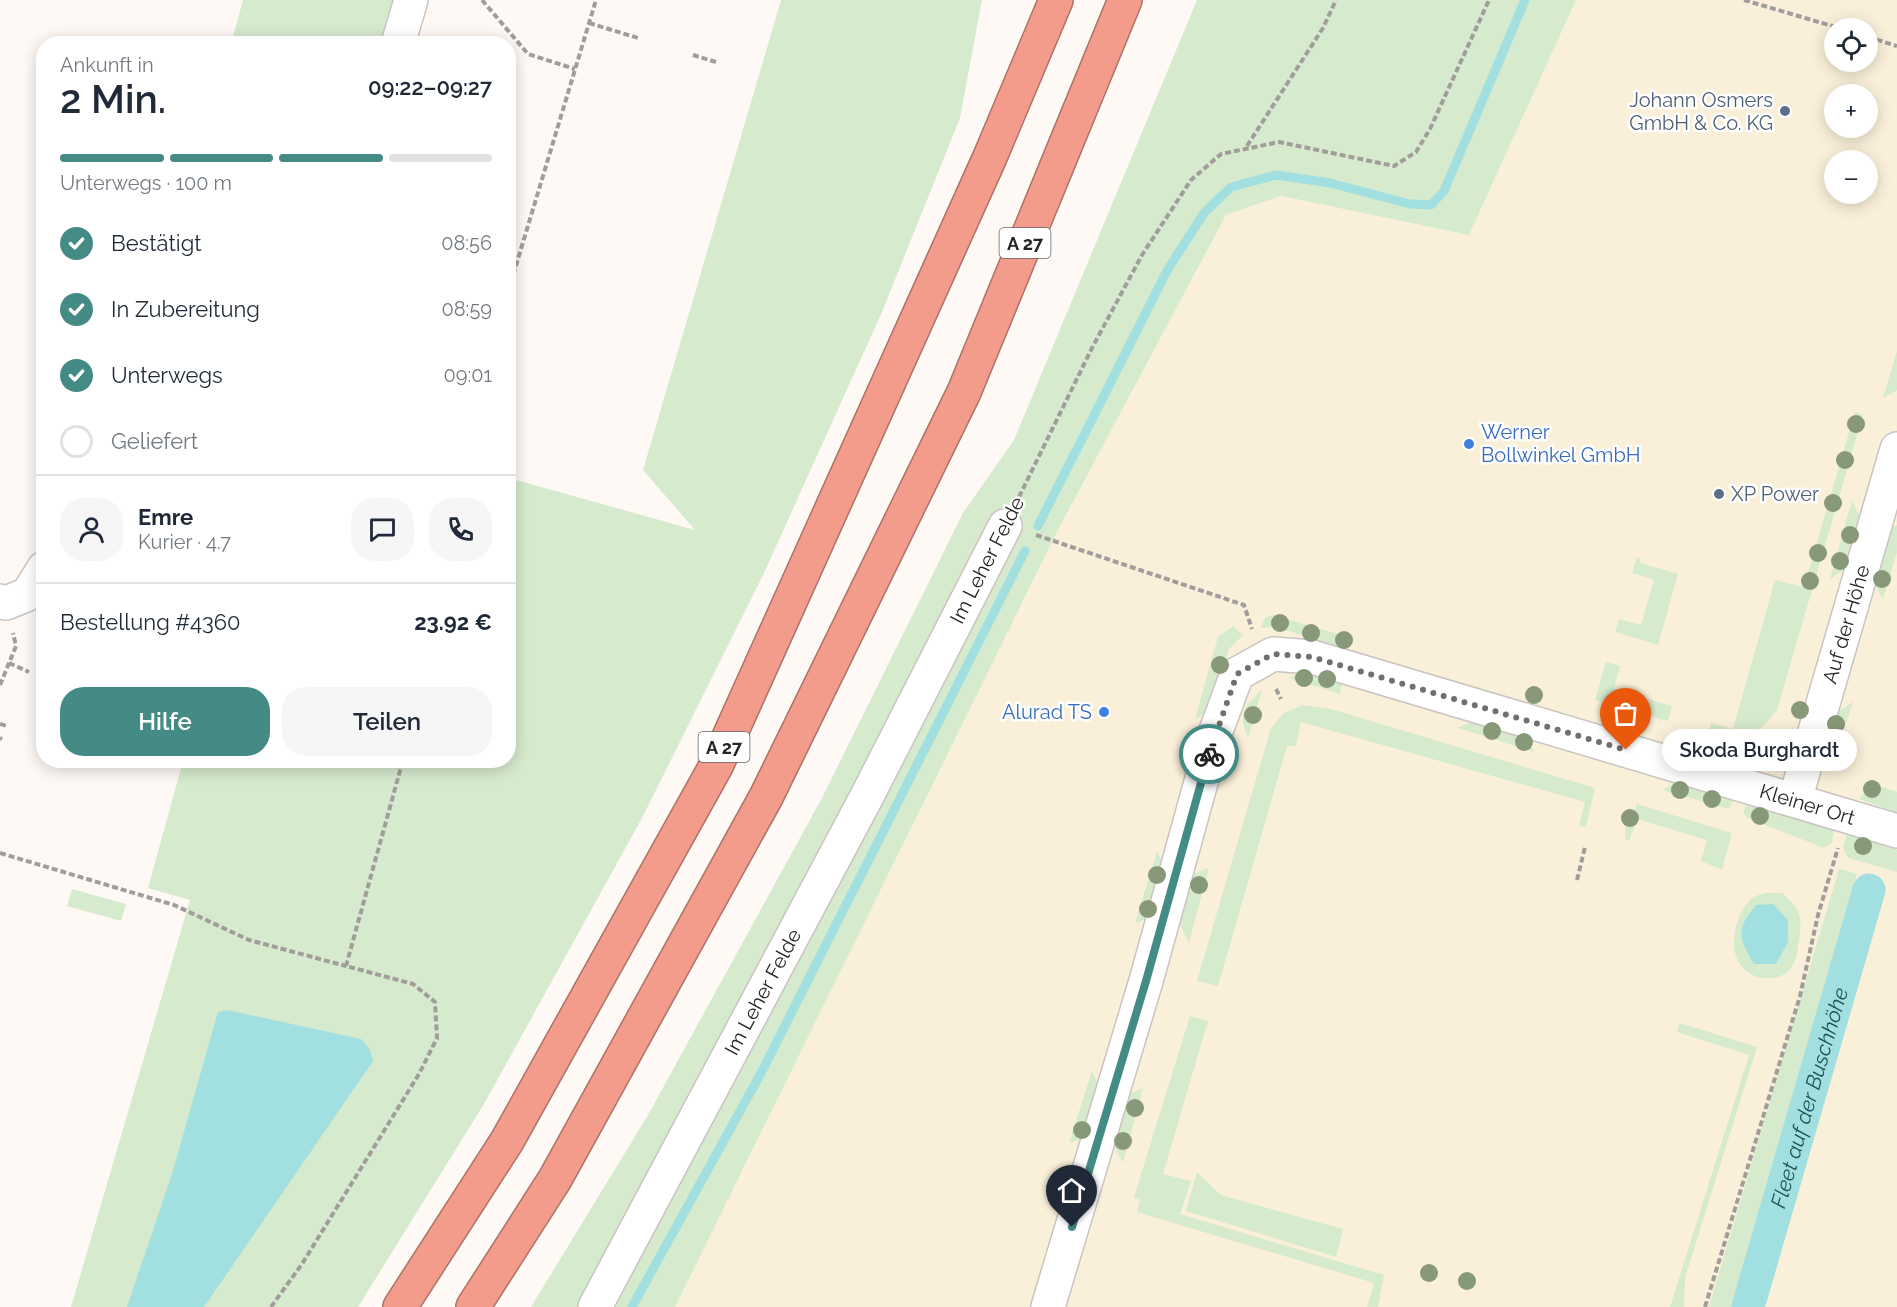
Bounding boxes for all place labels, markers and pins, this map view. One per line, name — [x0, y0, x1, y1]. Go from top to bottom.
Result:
place label: Johann Osmers GmbH & Co. KG — [1629, 88, 1773, 135]
marker: Johann Osmers GmbH & Co. KG — [1778, 104, 1792, 118]
place label: Werner Bollwinkel GmbH — [1481, 420, 1640, 467]
marker: Werner Bollwinkel GmbH — [1462, 437, 1476, 451]
place label: XP Power — [1731, 482, 1819, 506]
marker: XP Power — [1712, 487, 1726, 501]
pin — [1600, 688, 1651, 750]
place label: Alurad TS — [1002, 700, 1092, 724]
marker: Alurad TS — [1097, 705, 1111, 719]
callout: Skoda Burghardt — [1662, 729, 1857, 771]
pin — [1046, 1165, 1097, 1227]

